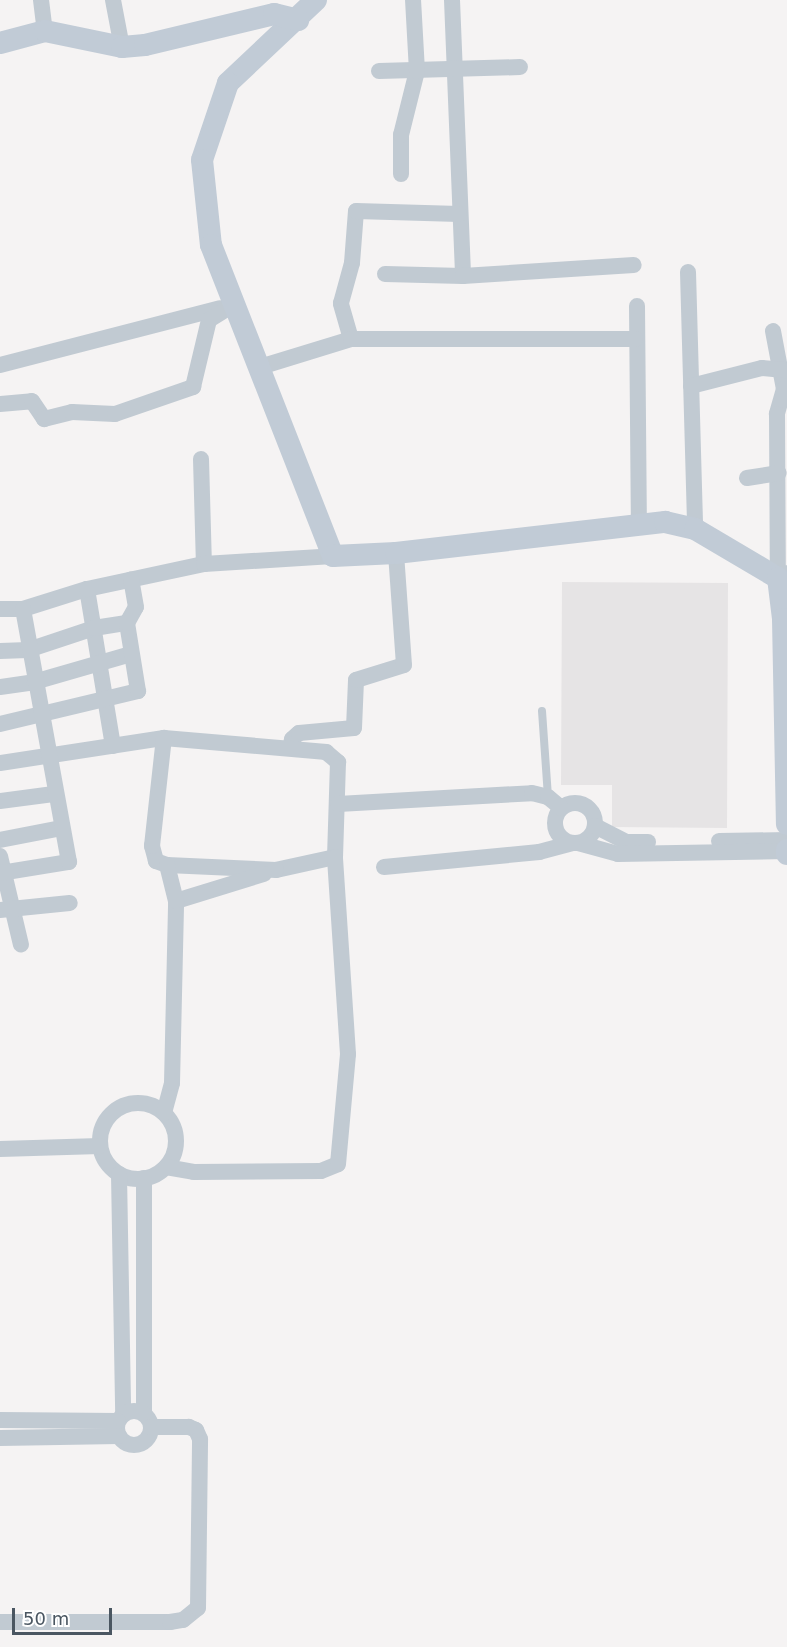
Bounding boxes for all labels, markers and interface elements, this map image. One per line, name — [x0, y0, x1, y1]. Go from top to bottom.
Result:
scale bar — [15, 1596, 116, 1634]
text: 50 m — [23, 1608, 69, 1629]

